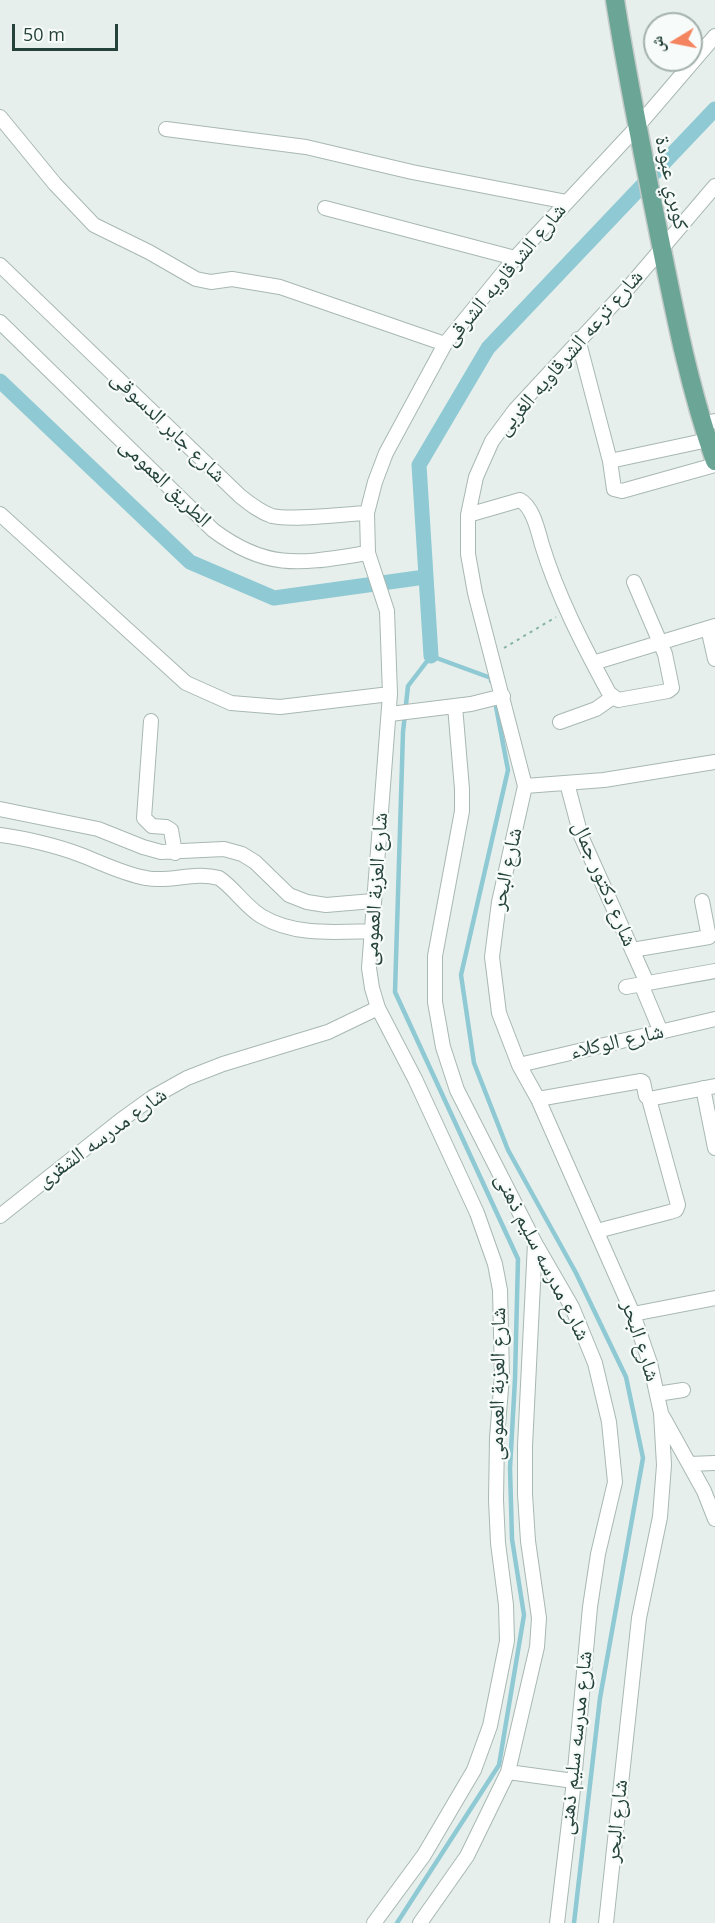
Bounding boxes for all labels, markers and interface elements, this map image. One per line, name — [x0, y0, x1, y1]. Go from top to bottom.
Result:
scale bar — [15, 12, 122, 50]
north arrow — [643, 12, 703, 72]
text: 50 m — [23, 22, 65, 46]
text: ش — [645, 35, 670, 55]
street label: كوبري عبودة — [649, 134, 693, 232]
street label: شارع الشرقاويه الشرقى — [438, 199, 572, 351]
street label: شارع ترعه الشرقاويه الغربى — [491, 265, 649, 441]
street label: شارع جابر الدسوقى — [105, 366, 231, 488]
street label: الطريق العمومى — [114, 433, 216, 533]
street label: شارع العزبة العمومى — [358, 812, 394, 966]
street label: شارع دكتور جمال — [566, 818, 642, 950]
street label: شارع البحر — [486, 826, 528, 912]
street label: شارع الوكلاء — [568, 1019, 666, 1065]
street label: شارع مدرسه الشقرى — [32, 1082, 172, 1194]
street label: شارع مدرسه سليم ذهنى — [489, 1169, 595, 1345]
street label: شارع البحر — [615, 1297, 665, 1385]
street label: شارع العزبة العمومى — [484, 1307, 512, 1461]
street label: شارع مدرسه سليم ذهنى — [554, 1650, 598, 1836]
street label: شارع البحر — [600, 1778, 634, 1864]

